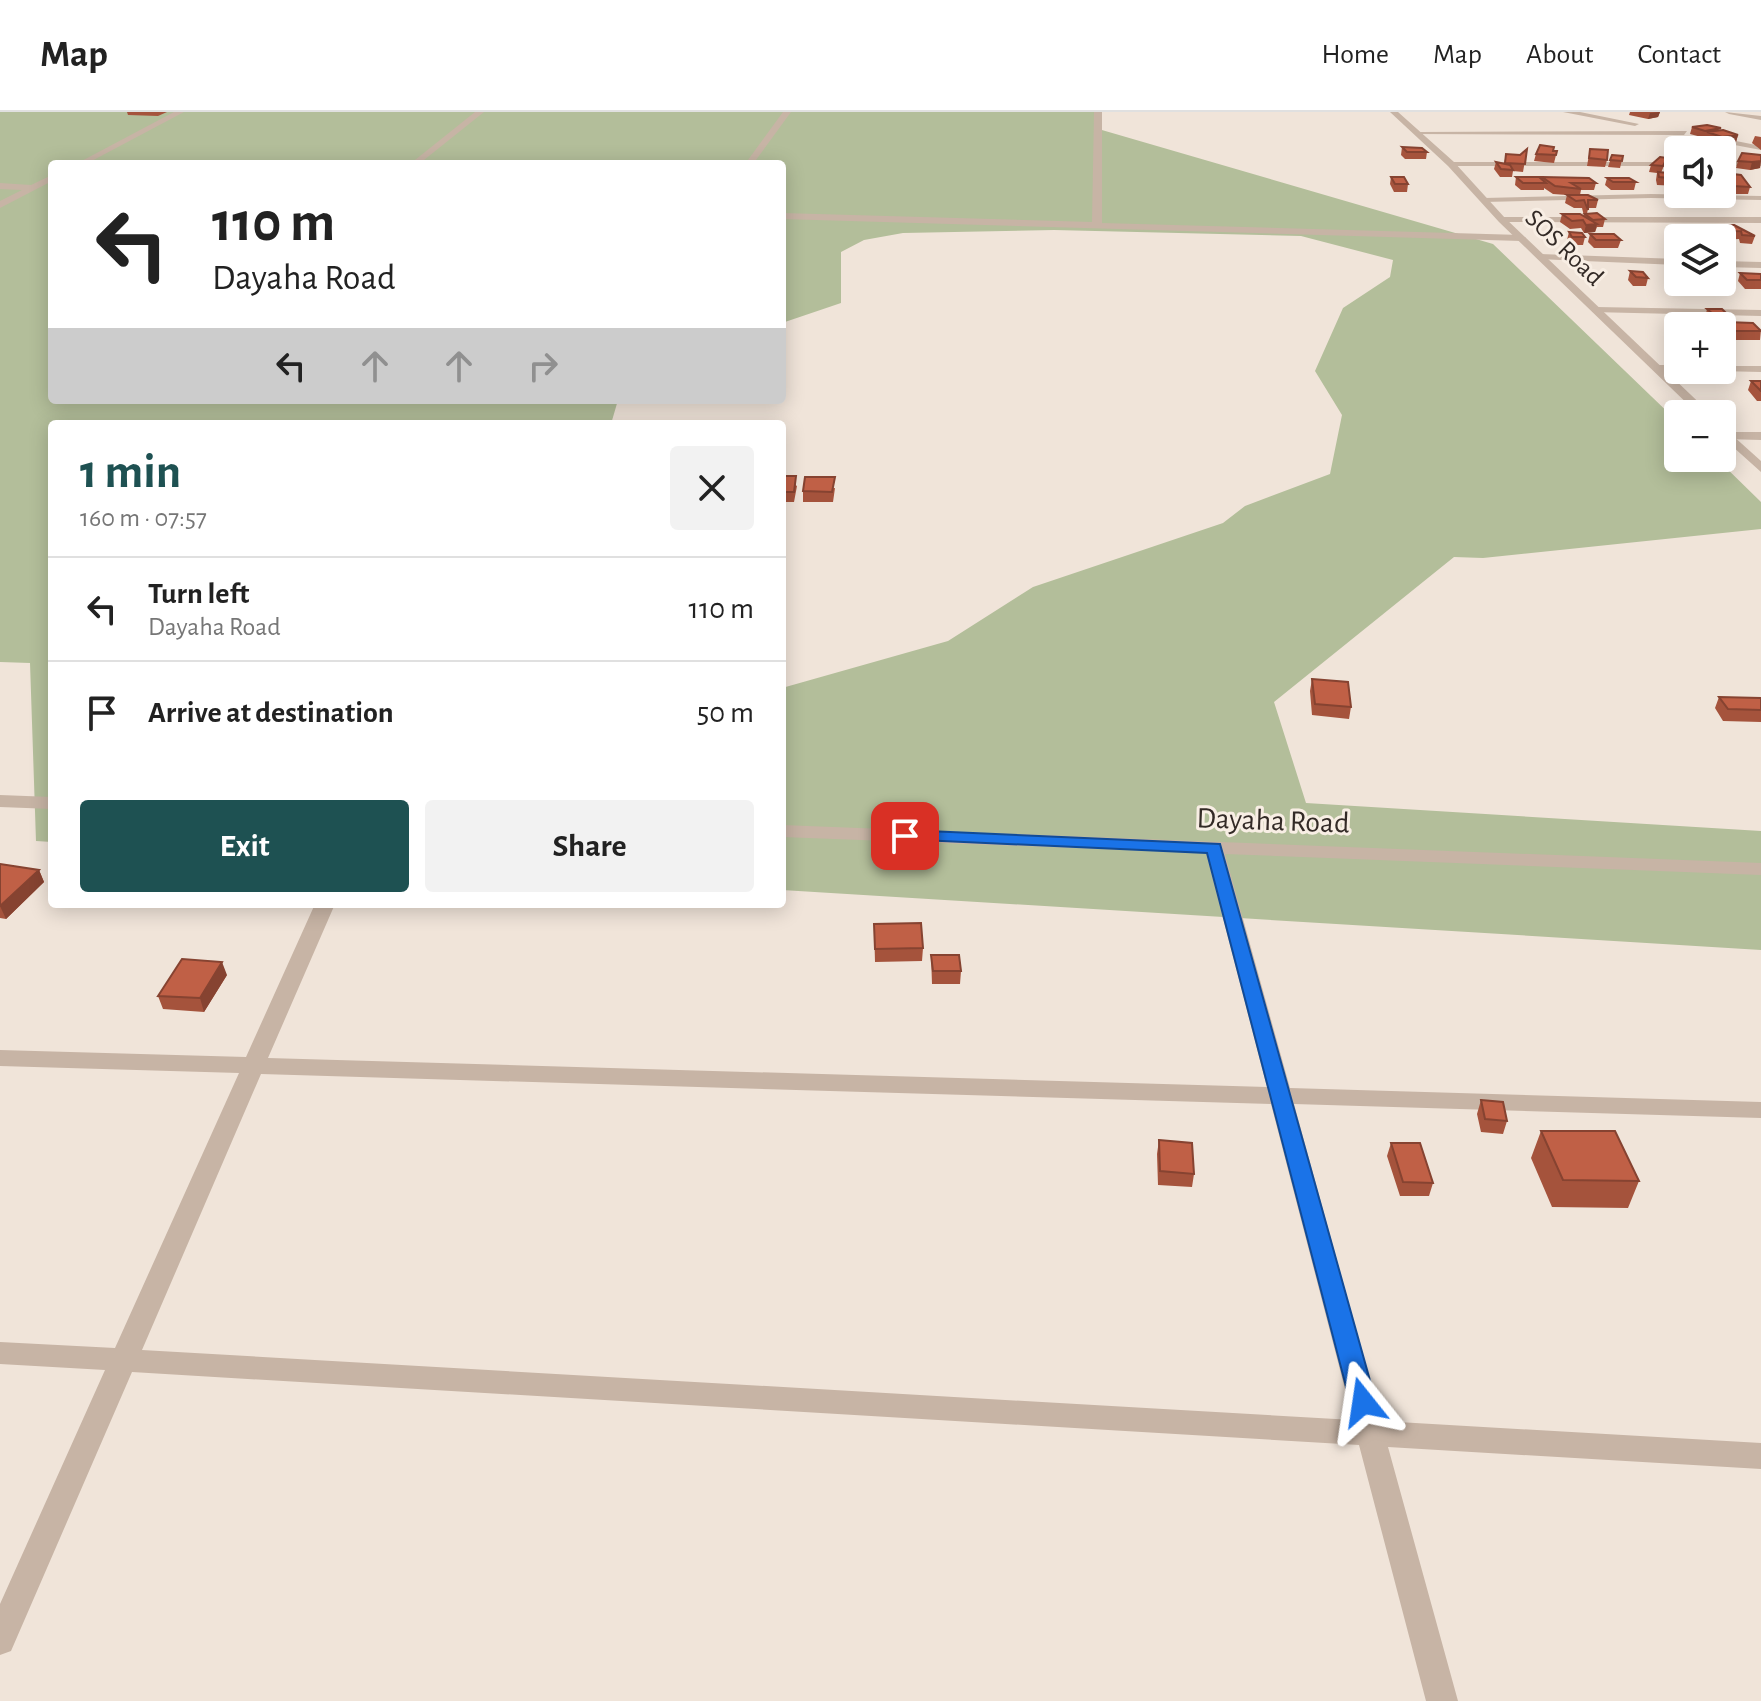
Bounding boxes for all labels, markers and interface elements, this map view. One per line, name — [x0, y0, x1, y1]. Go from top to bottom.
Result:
text: Map — [40, 36, 108, 74]
text: Home — [1322, 41, 1389, 69]
text: Map — [1433, 41, 1482, 69]
text: About — [1526, 41, 1594, 69]
text: Contact — [1638, 41, 1721, 69]
map controls — [1664, 136, 1736, 472]
button: sound — [1664, 136, 1736, 208]
icon: left — [80, 192, 184, 296]
text: 110 m — [212, 195, 335, 251]
street label: SOS Road — [1520, 205, 1608, 291]
button: layers — [1664, 224, 1736, 296]
text: Dayaha Road — [212, 260, 396, 296]
button: + — [1664, 312, 1736, 384]
icon: left — [269, 344, 313, 388]
icon: ahead — [353, 344, 397, 388]
icon: ahead — [437, 344, 481, 388]
icon: right — [521, 344, 565, 388]
button: − — [1664, 400, 1736, 472]
button: close — [670, 446, 754, 530]
text: 1 min — [80, 449, 181, 497]
text: 160 m · 07:57 — [80, 505, 207, 531]
text: Turn left — [148, 579, 249, 609]
icon: left — [80, 587, 124, 631]
text: 110 m — [689, 594, 754, 624]
text: Dayaha Road — [148, 614, 281, 640]
icon: arrive — [80, 691, 124, 735]
text: Arrive at destination — [148, 698, 394, 728]
text: 50 m — [697, 698, 754, 728]
button: Exit — [80, 800, 409, 892]
button: Share — [425, 800, 754, 892]
pin — [871, 802, 939, 870]
street label: Dayaha Road — [1196, 803, 1350, 839]
icon: arrive — [883, 814, 927, 858]
position arrow — [1321, 1360, 1405, 1444]

